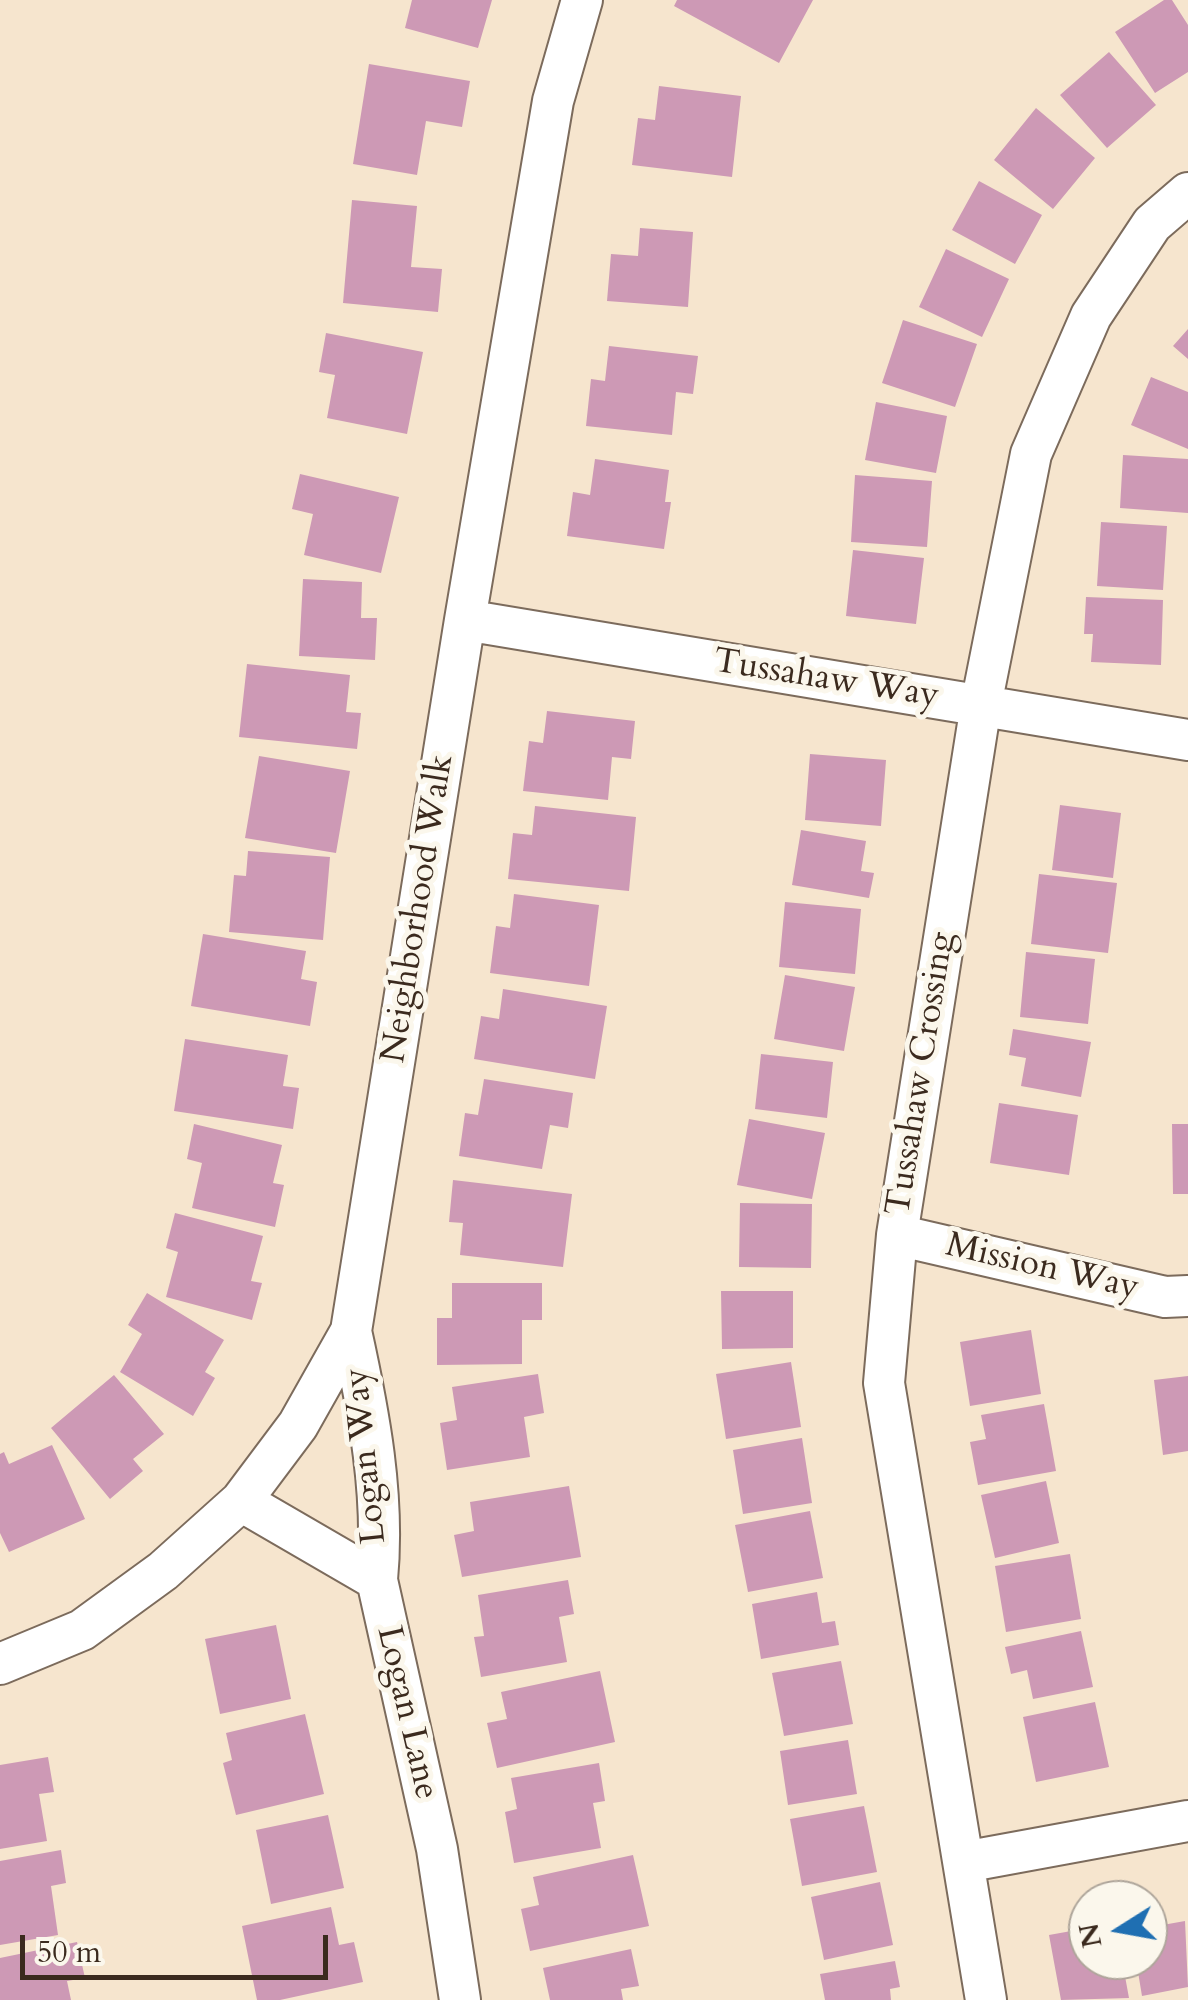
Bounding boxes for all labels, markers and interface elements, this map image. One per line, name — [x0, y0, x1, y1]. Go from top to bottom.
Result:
street label: Tussahaw Way — [710, 641, 942, 719]
street label: Neighborhood Walk — [374, 752, 464, 1066]
street label: Tussahaw Crossing — [879, 929, 965, 1219]
street label: Mission Way — [942, 1225, 1142, 1311]
street label: Logan Way — [337, 1366, 397, 1546]
street label: Logan Lane — [366, 1622, 446, 1804]
north arrow — [1068, 1880, 1168, 1980]
scale bar — [25, 1915, 332, 1977]
text: N — [1070, 1920, 1111, 1951]
text: 50 m — [37, 1932, 101, 1973]

